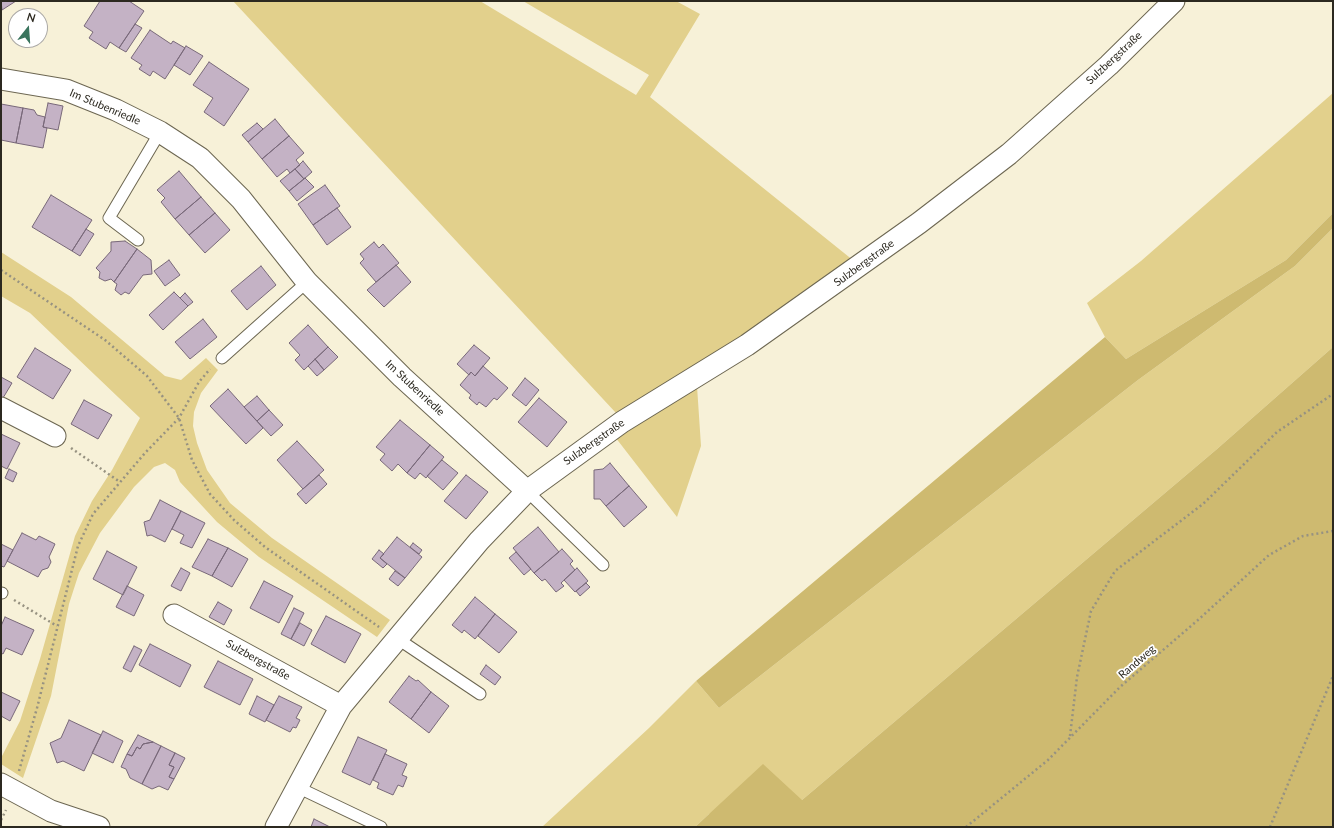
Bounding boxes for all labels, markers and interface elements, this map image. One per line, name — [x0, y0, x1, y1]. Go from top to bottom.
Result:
north arrow — [8, 8, 48, 48]
text: N — [25, 10, 37, 24]
street label: Sulzbergstraße — [1083, 29, 1145, 87]
street label: Im Stubenriedle — [68, 86, 142, 128]
street label: Sulzbergstraße — [831, 237, 897, 289]
street label: Im Stubenriedle — [383, 357, 447, 419]
street label: Sulzbergstraße — [561, 416, 627, 468]
street label: Sulzbergstraße — [224, 637, 292, 683]
street label: Randweg — [1116, 642, 1158, 682]

